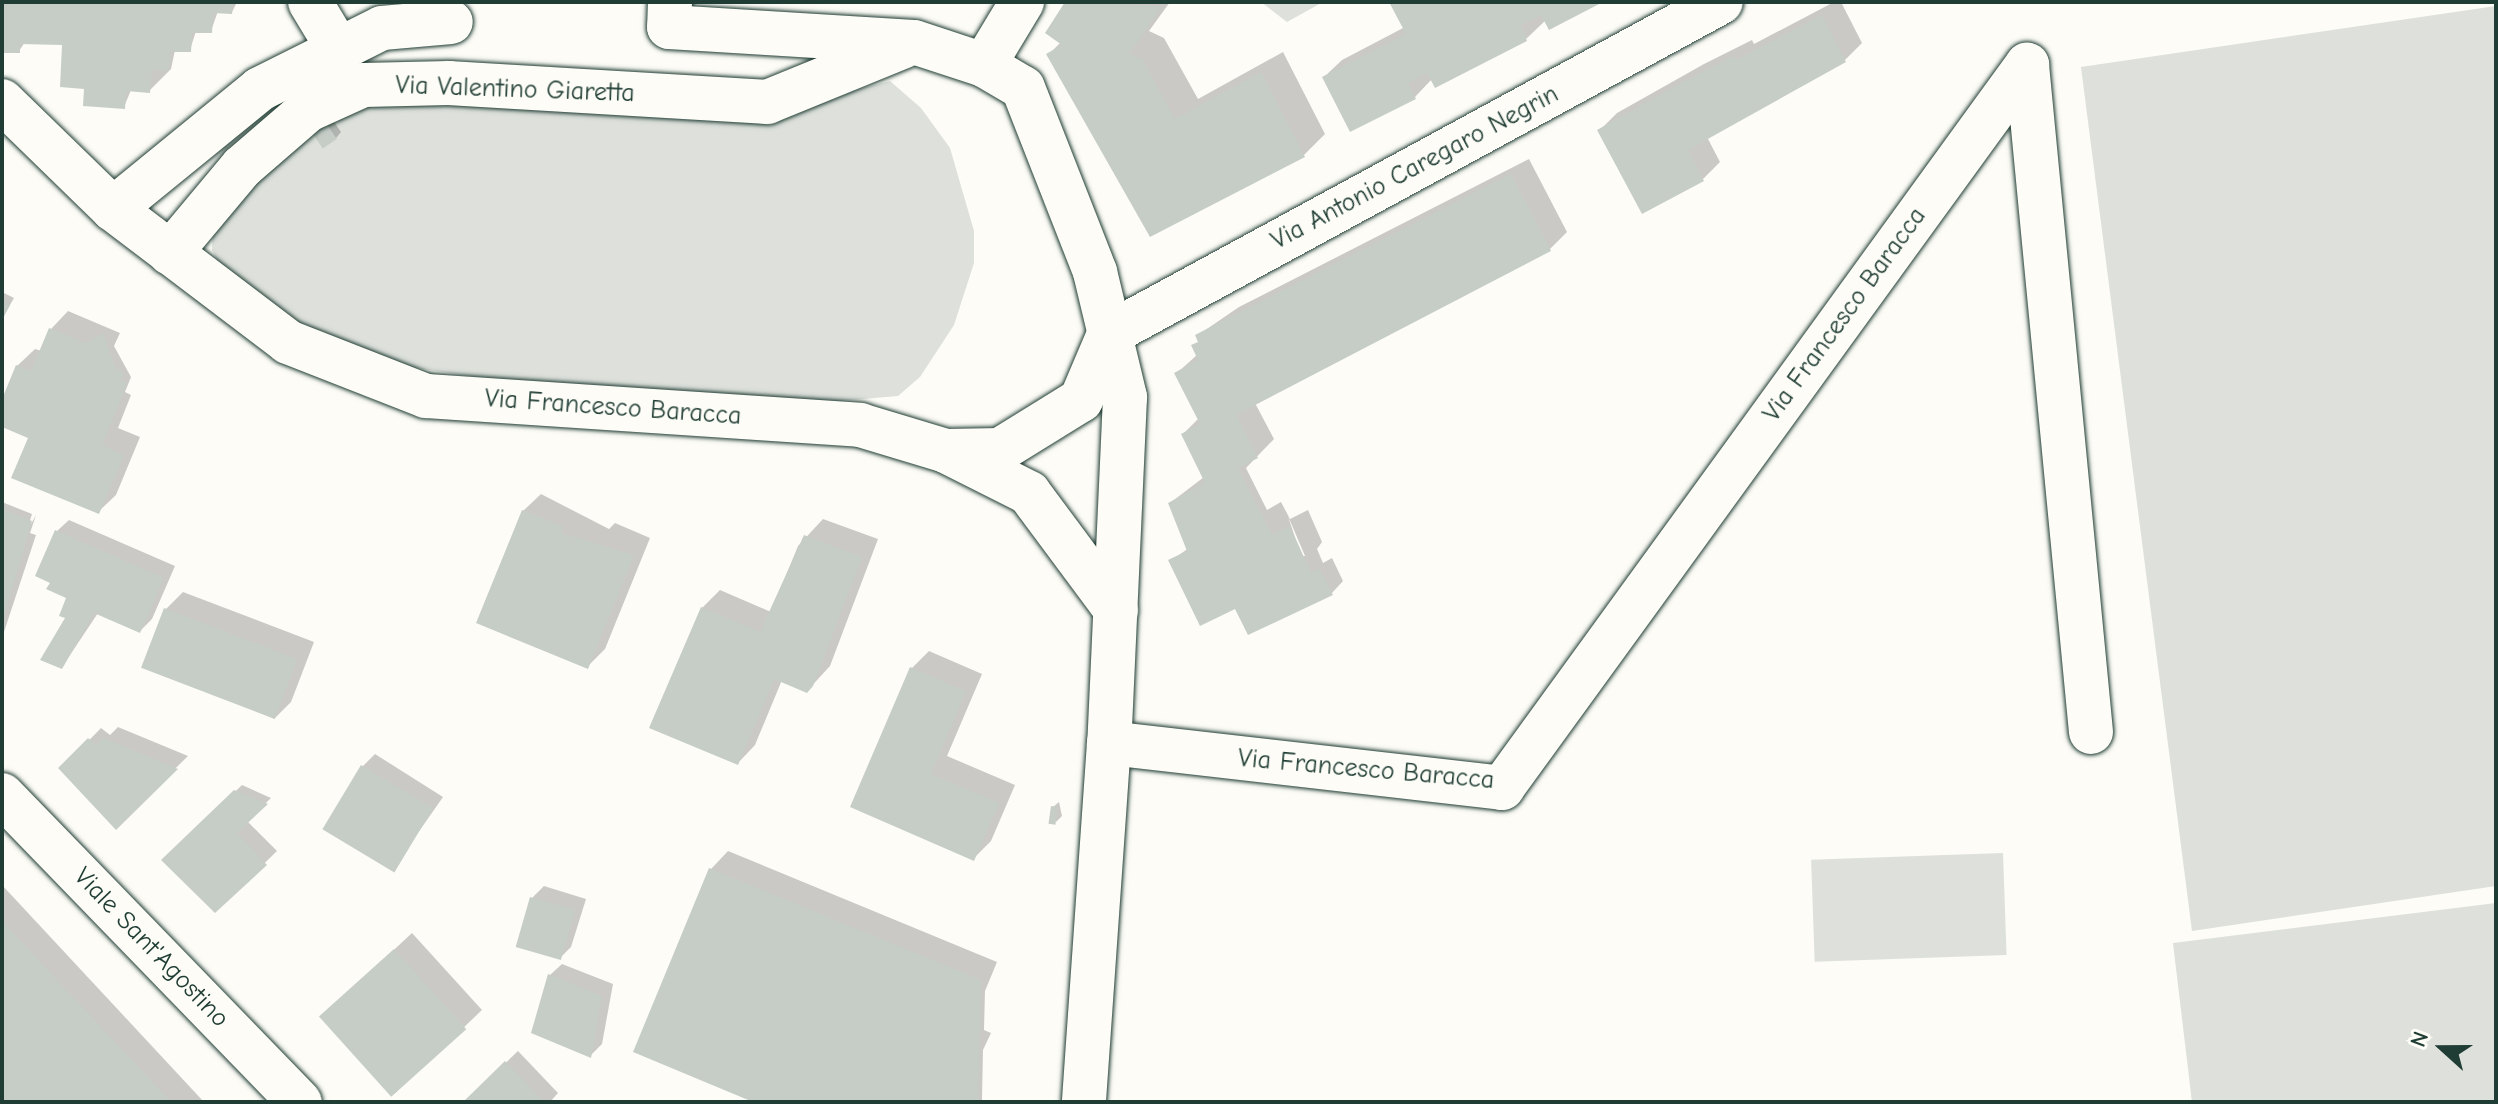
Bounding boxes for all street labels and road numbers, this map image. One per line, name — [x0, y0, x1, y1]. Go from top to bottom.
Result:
street label: Via Valentino Giaretta — [395, 70, 635, 110]
street label: Via Antonio Caregaro Negrin — [1266, 79, 1564, 257]
street label: Via Francesco Baracca — [1757, 202, 1933, 428]
street label: Via Francesco Baracca — [484, 383, 742, 433]
street label: Via Francesco Baracca — [1237, 743, 1495, 797]
street label: Viale Sant'Agostino — [67, 862, 235, 1034]

